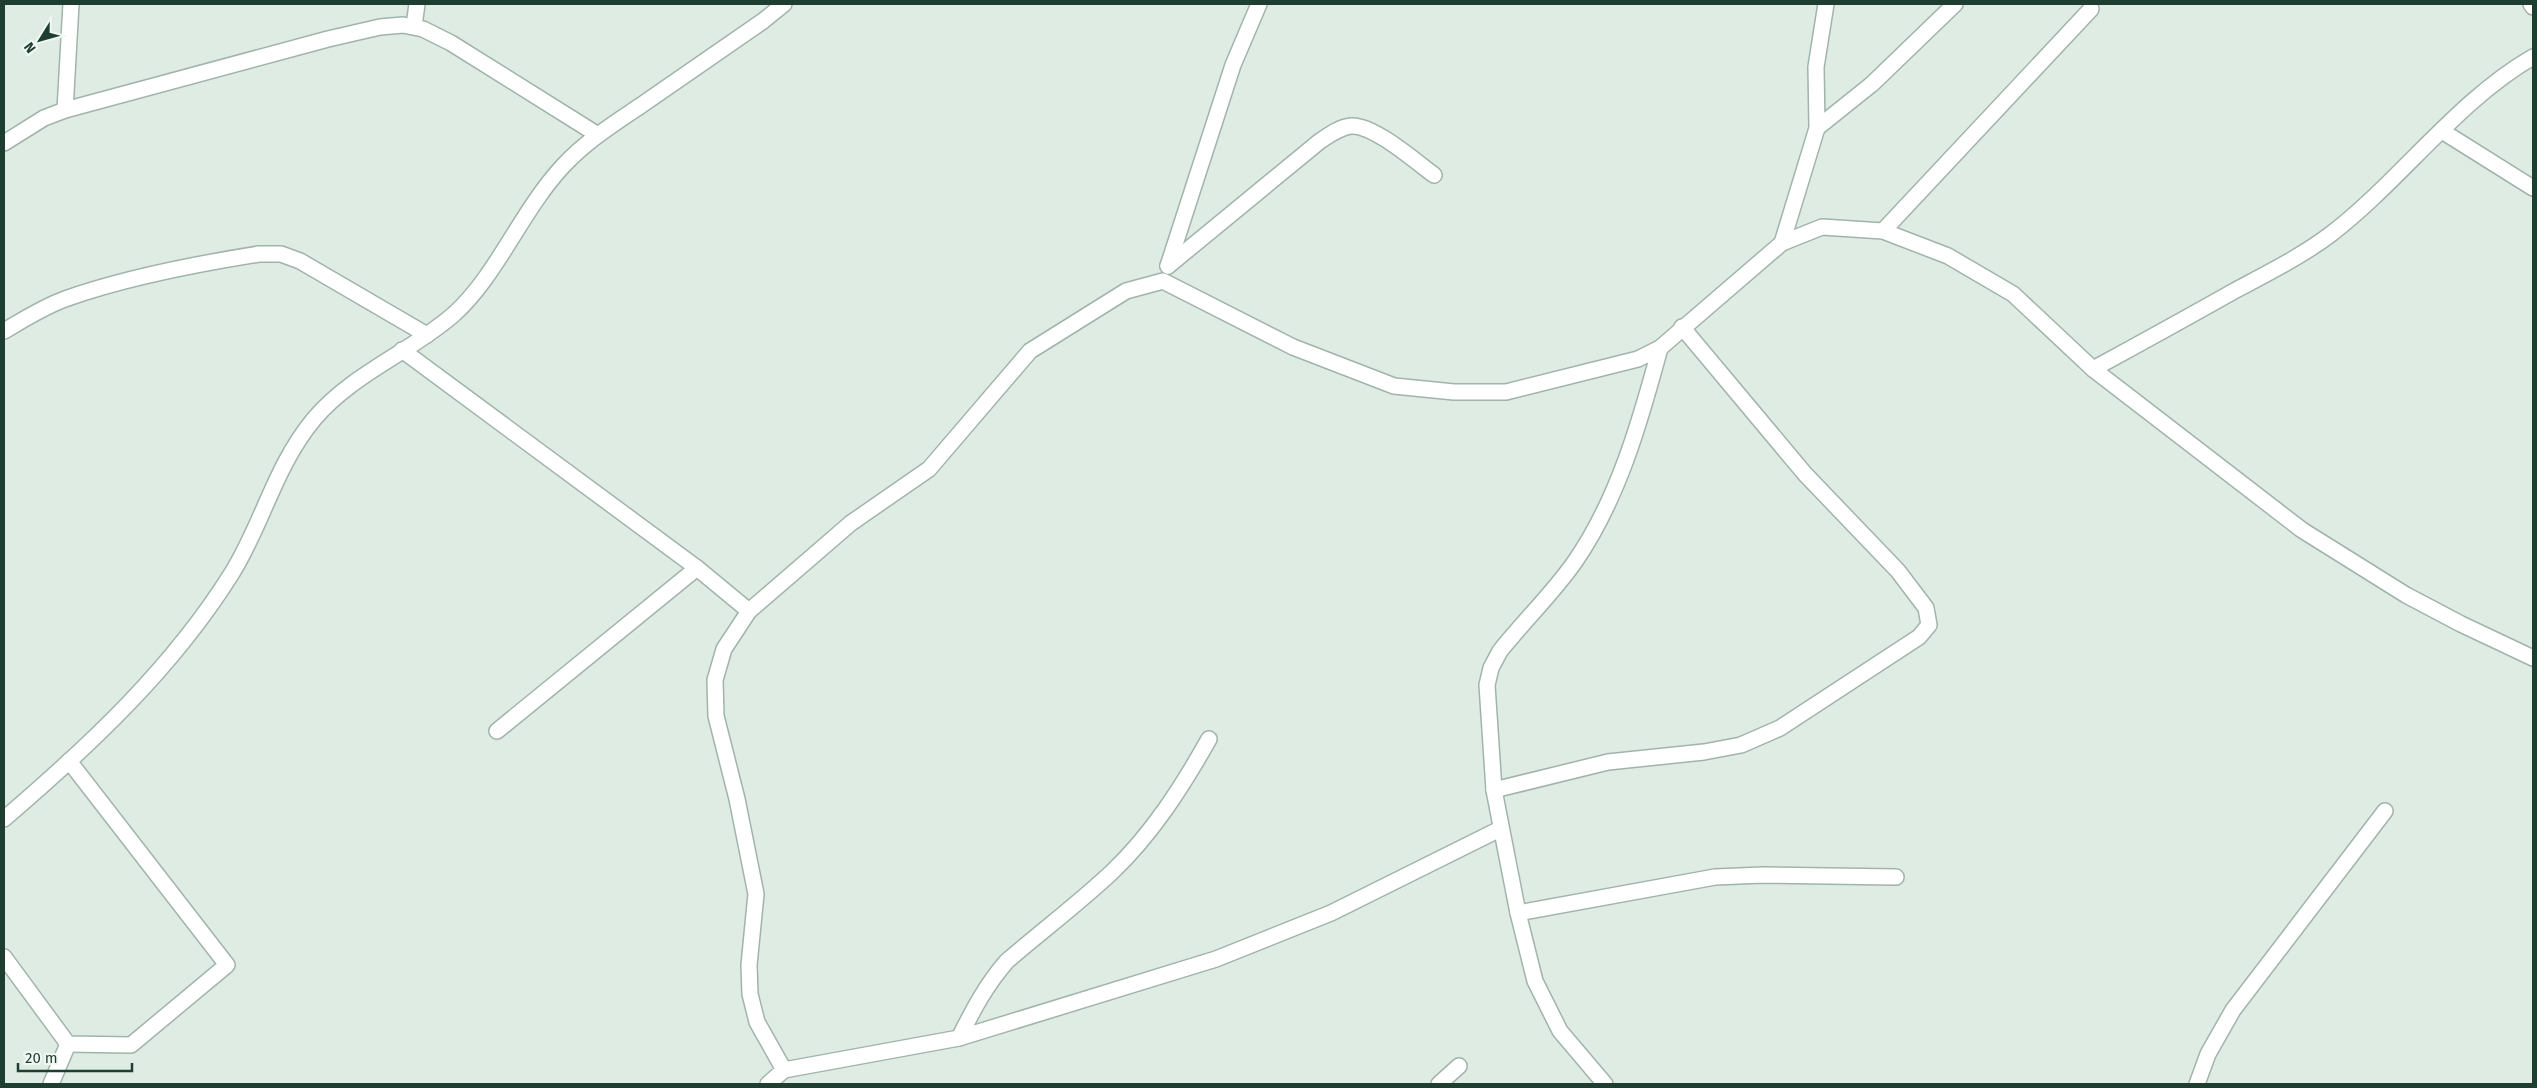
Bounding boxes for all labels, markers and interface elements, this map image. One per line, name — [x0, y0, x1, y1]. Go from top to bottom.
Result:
north arrow — [15, 15, 65, 65]
text: N — [20, 39, 40, 56]
scale bar — [18, 1040, 131, 1072]
text: 20 m — [25, 1049, 58, 1067]

